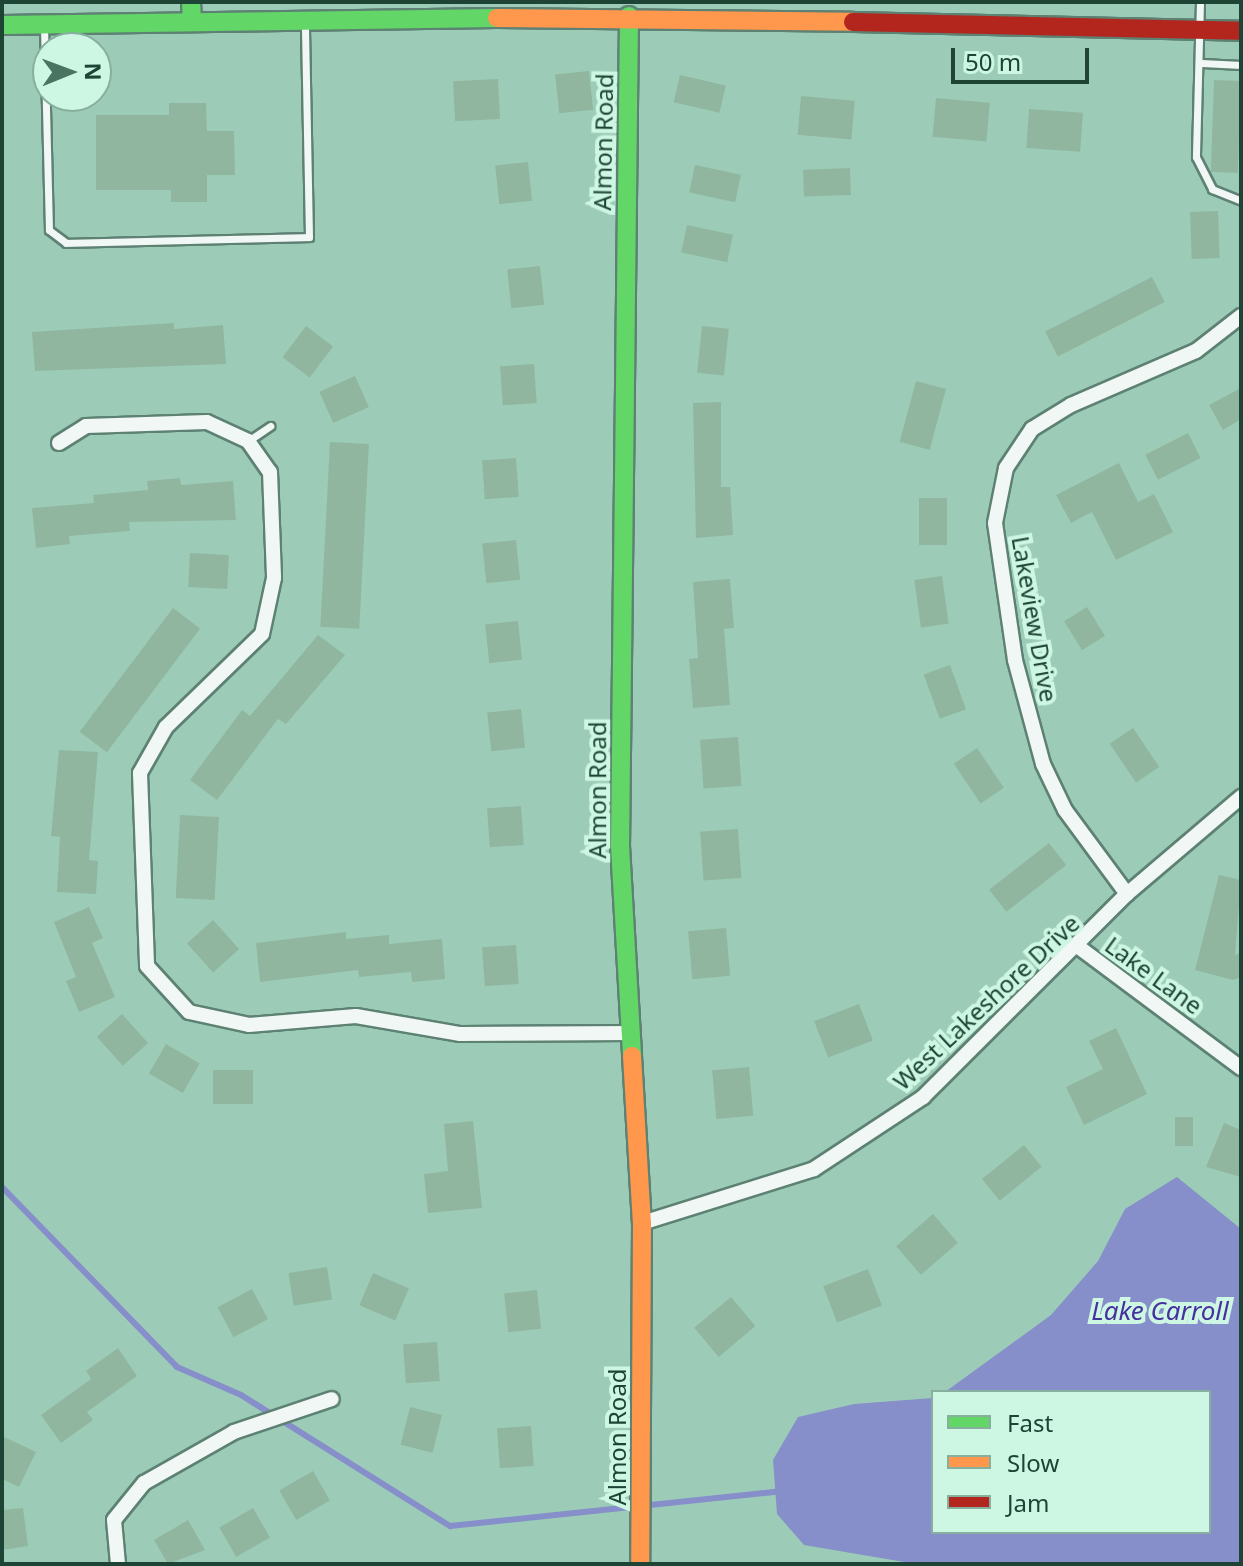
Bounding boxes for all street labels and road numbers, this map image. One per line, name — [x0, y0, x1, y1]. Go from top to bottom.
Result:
street label: Almon Road — [587, 73, 619, 211]
street label: Lakeview Drive — [1006, 534, 1064, 704]
street label: Almon Road — [583, 721, 611, 859]
street label: West Lakeshore Drive — [887, 908, 1085, 1096]
street label: Lake Lane — [1100, 930, 1208, 1020]
street label: Almon Road — [603, 1368, 631, 1506]

